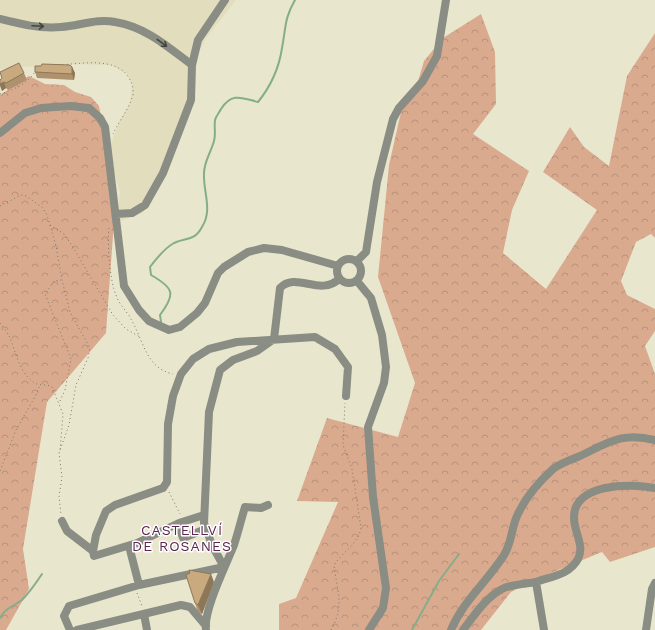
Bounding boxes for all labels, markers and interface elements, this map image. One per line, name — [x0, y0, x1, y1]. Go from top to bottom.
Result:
one-way arrow — [31, 23, 44, 30]
one-way arrow — [157, 39, 168, 47]
district label: CASTELLVÍ DE ROSANES — [132, 522, 232, 554]

